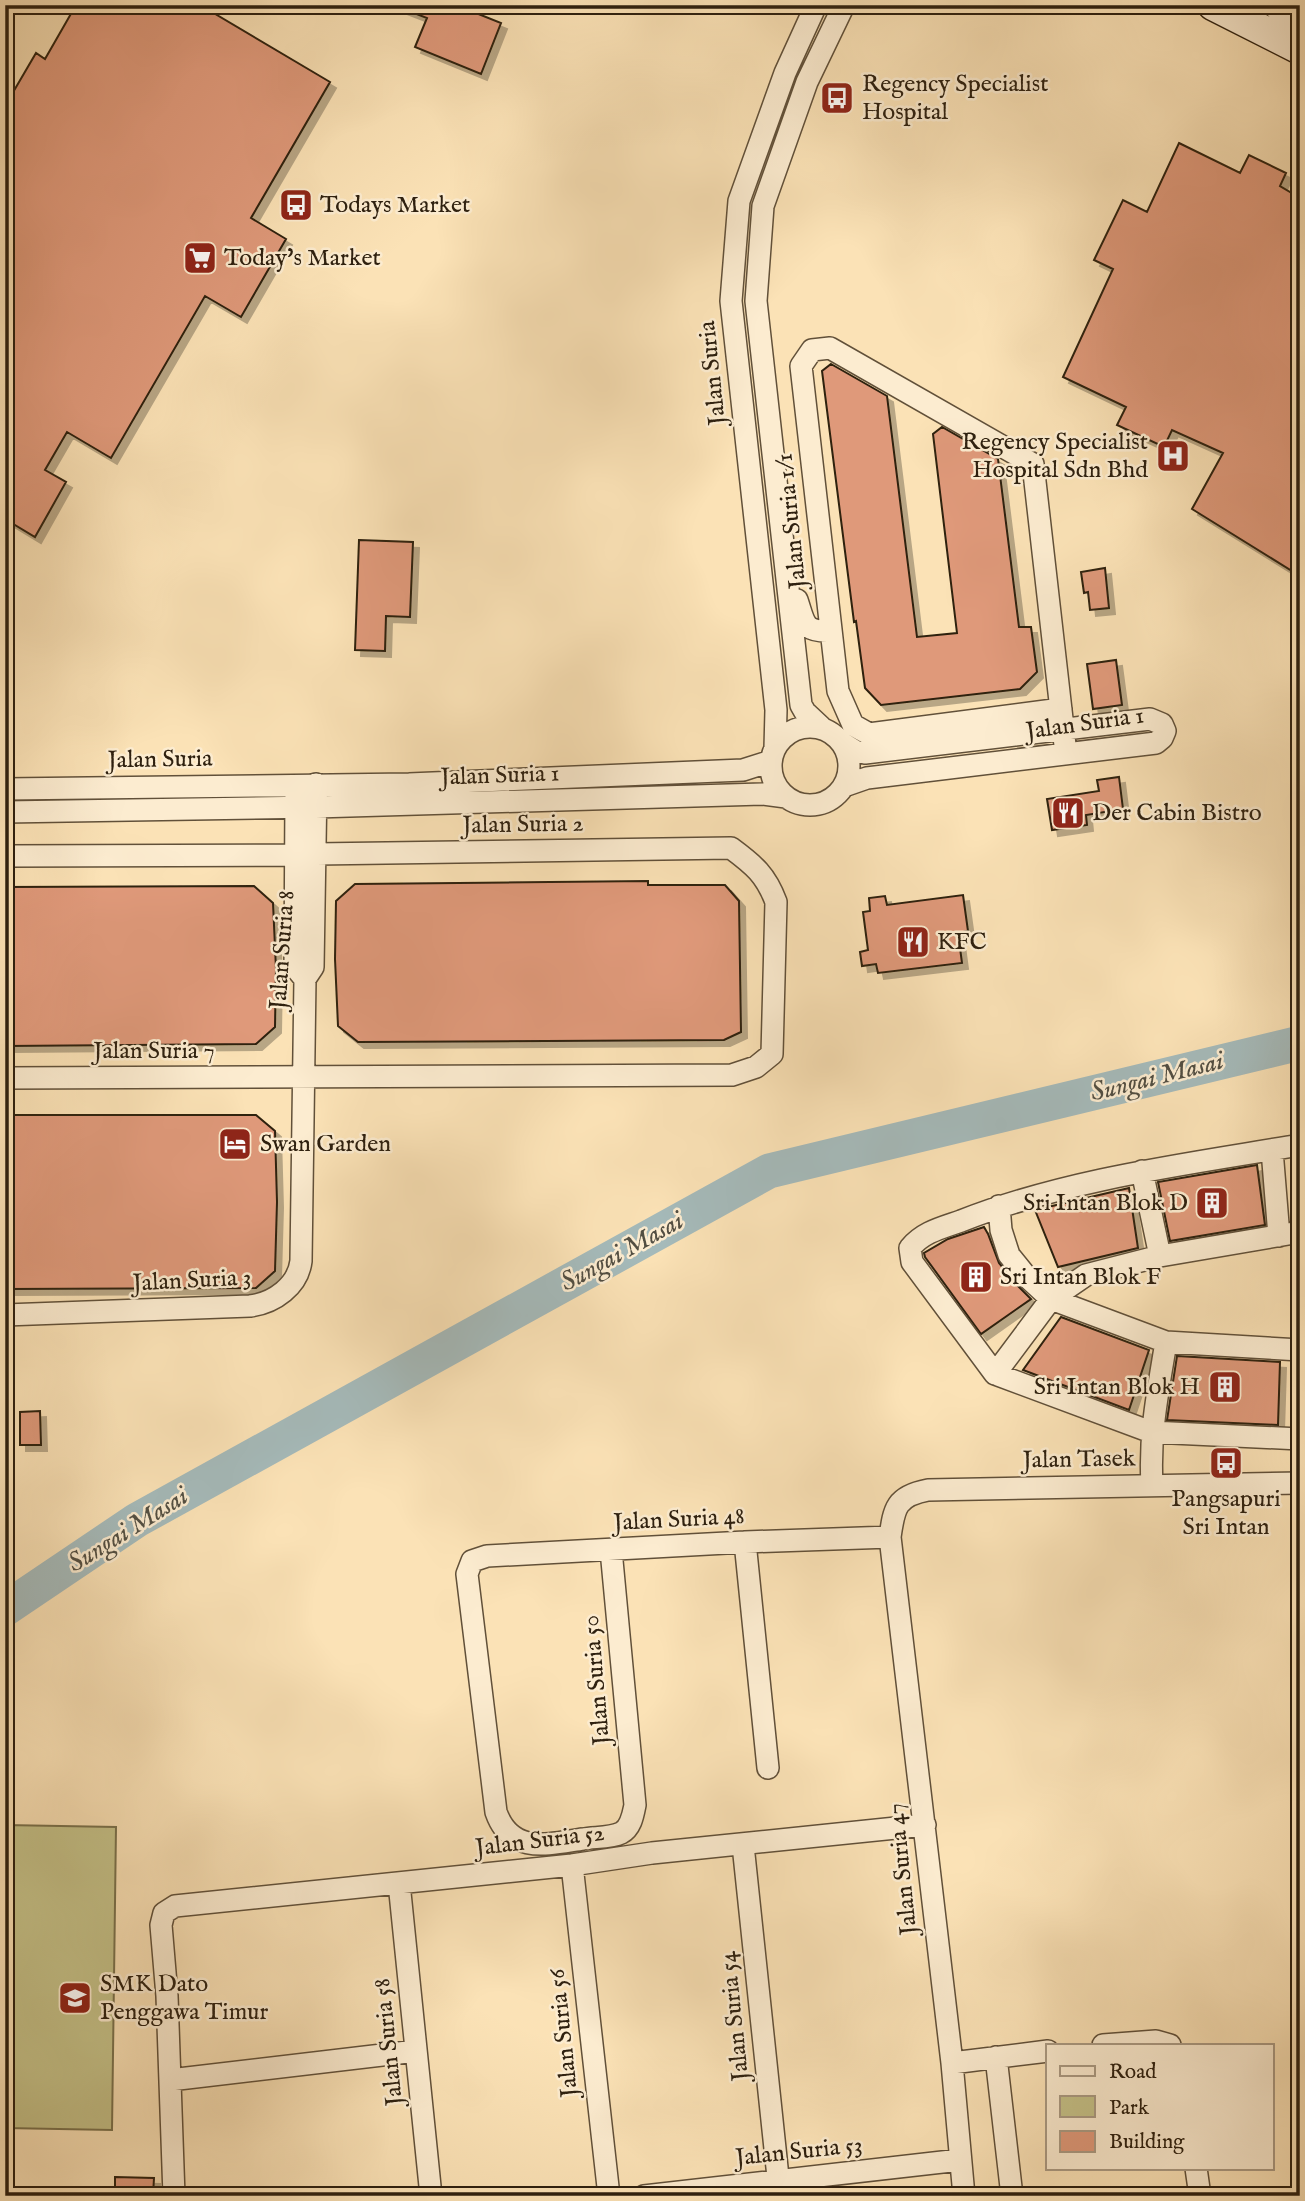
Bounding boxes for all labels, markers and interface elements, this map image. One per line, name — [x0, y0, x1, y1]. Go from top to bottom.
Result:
place label: Regency Specialist Hospital — [862, 69, 1048, 128]
bus stop icon: Regency Specialist Hospital — [818, 79, 856, 117]
bus stop icon: Todays Market — [277, 186, 315, 224]
place label: Todays Market — [320, 190, 470, 221]
supermarket icon: Today's Market — [181, 239, 219, 277]
place label: Today's Market — [224, 243, 381, 274]
street label: Jalan Suria — [692, 319, 734, 430]
place label: Regency Specialist Hospital Sdn Bhd — [962, 427, 1148, 486]
hospital icon: Regency Specialist Hospital Sdn Bhd — [1154, 437, 1192, 475]
street label: Jalan Suria 1/1 — [769, 452, 815, 593]
street label: Jalan Suria 1 — [1021, 700, 1146, 748]
street label: Jalan Suria — [104, 744, 213, 776]
street label: Jalan Suria 1 — [437, 758, 560, 794]
restaurant icon: Der Cabin Bistro — [1049, 794, 1087, 832]
place label: Der Cabin Bistro — [1092, 798, 1262, 829]
street label: Jalan Suria 2 — [459, 808, 584, 842]
street label: Jalan Suria 8 — [263, 889, 303, 1014]
restaurant icon: KFC — [894, 923, 932, 961]
place label: KFC — [937, 927, 987, 958]
street label: Jalan Suria 7 — [90, 1036, 215, 1067]
water label: Sungai Masai — [1087, 1044, 1229, 1110]
hotel icon: Swan Garden — [216, 1125, 254, 1163]
place label: Swan Garden — [260, 1129, 391, 1160]
building icon: Sri Intan Blok D — [1193, 1184, 1231, 1222]
place label: Sri Intan Blok D — [1023, 1188, 1188, 1219]
water label: Sungai Masai — [554, 1204, 691, 1300]
building icon: Sri Intan Blok F — [957, 1258, 995, 1296]
street label: Jalan Suria 3 — [129, 1262, 252, 1300]
place label: Sri Intan Blok F — [1000, 1262, 1161, 1293]
building icon: Sri Intan Blok H — [1206, 1368, 1244, 1406]
place label: Sri Intan Blok H — [1034, 1372, 1200, 1403]
street label: Jalan Tasek — [1019, 1444, 1136, 1477]
bus stop icon: Pangsapuri Sri Intan — [1207, 1444, 1245, 1482]
water label: Sungai Masai — [62, 1479, 196, 1581]
place label: Pangsapuri Sri Intan — [1171, 1484, 1281, 1543]
street label: Jalan Suria 48 — [610, 1501, 745, 1539]
street label: Jalan Suria 50 — [576, 1614, 618, 1749]
street label: Jalan Suria 47 — [881, 1802, 926, 1939]
street label: Jalan Suria 52 — [471, 1818, 606, 1865]
street label: Jalan Suria 54 — [713, 1949, 758, 2085]
street label: Jalan Suria 56 — [542, 1966, 586, 2102]
place label: SMK Dato Penggawa Timur — [100, 1969, 269, 2028]
street label: Jalan Suria 58 — [367, 1977, 411, 2110]
school or university icon: SMK Dato Penggawa Timur — [56, 1979, 94, 2017]
legend — [1046, 2044, 1274, 2170]
text: Road — [1109, 2059, 1157, 2086]
text: Park — [1109, 2095, 1150, 2122]
text: Building — [1109, 2129, 1185, 2156]
street label: Jalan Suria 53 — [731, 2130, 864, 2174]

